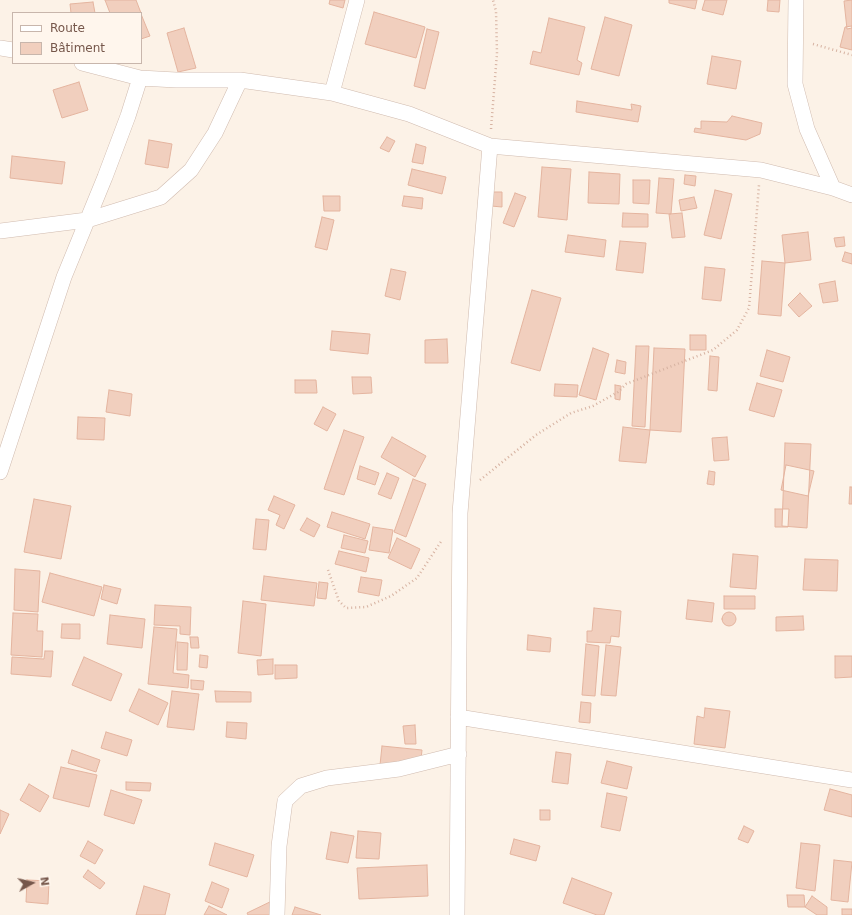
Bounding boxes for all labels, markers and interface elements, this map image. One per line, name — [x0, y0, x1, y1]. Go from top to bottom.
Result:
legend — [12, 12, 142, 64]
text: Route — [50, 21, 85, 35]
text: Bâtiment — [50, 41, 105, 55]
north arrow — [12, 863, 52, 903]
text: N — [37, 876, 51, 887]

